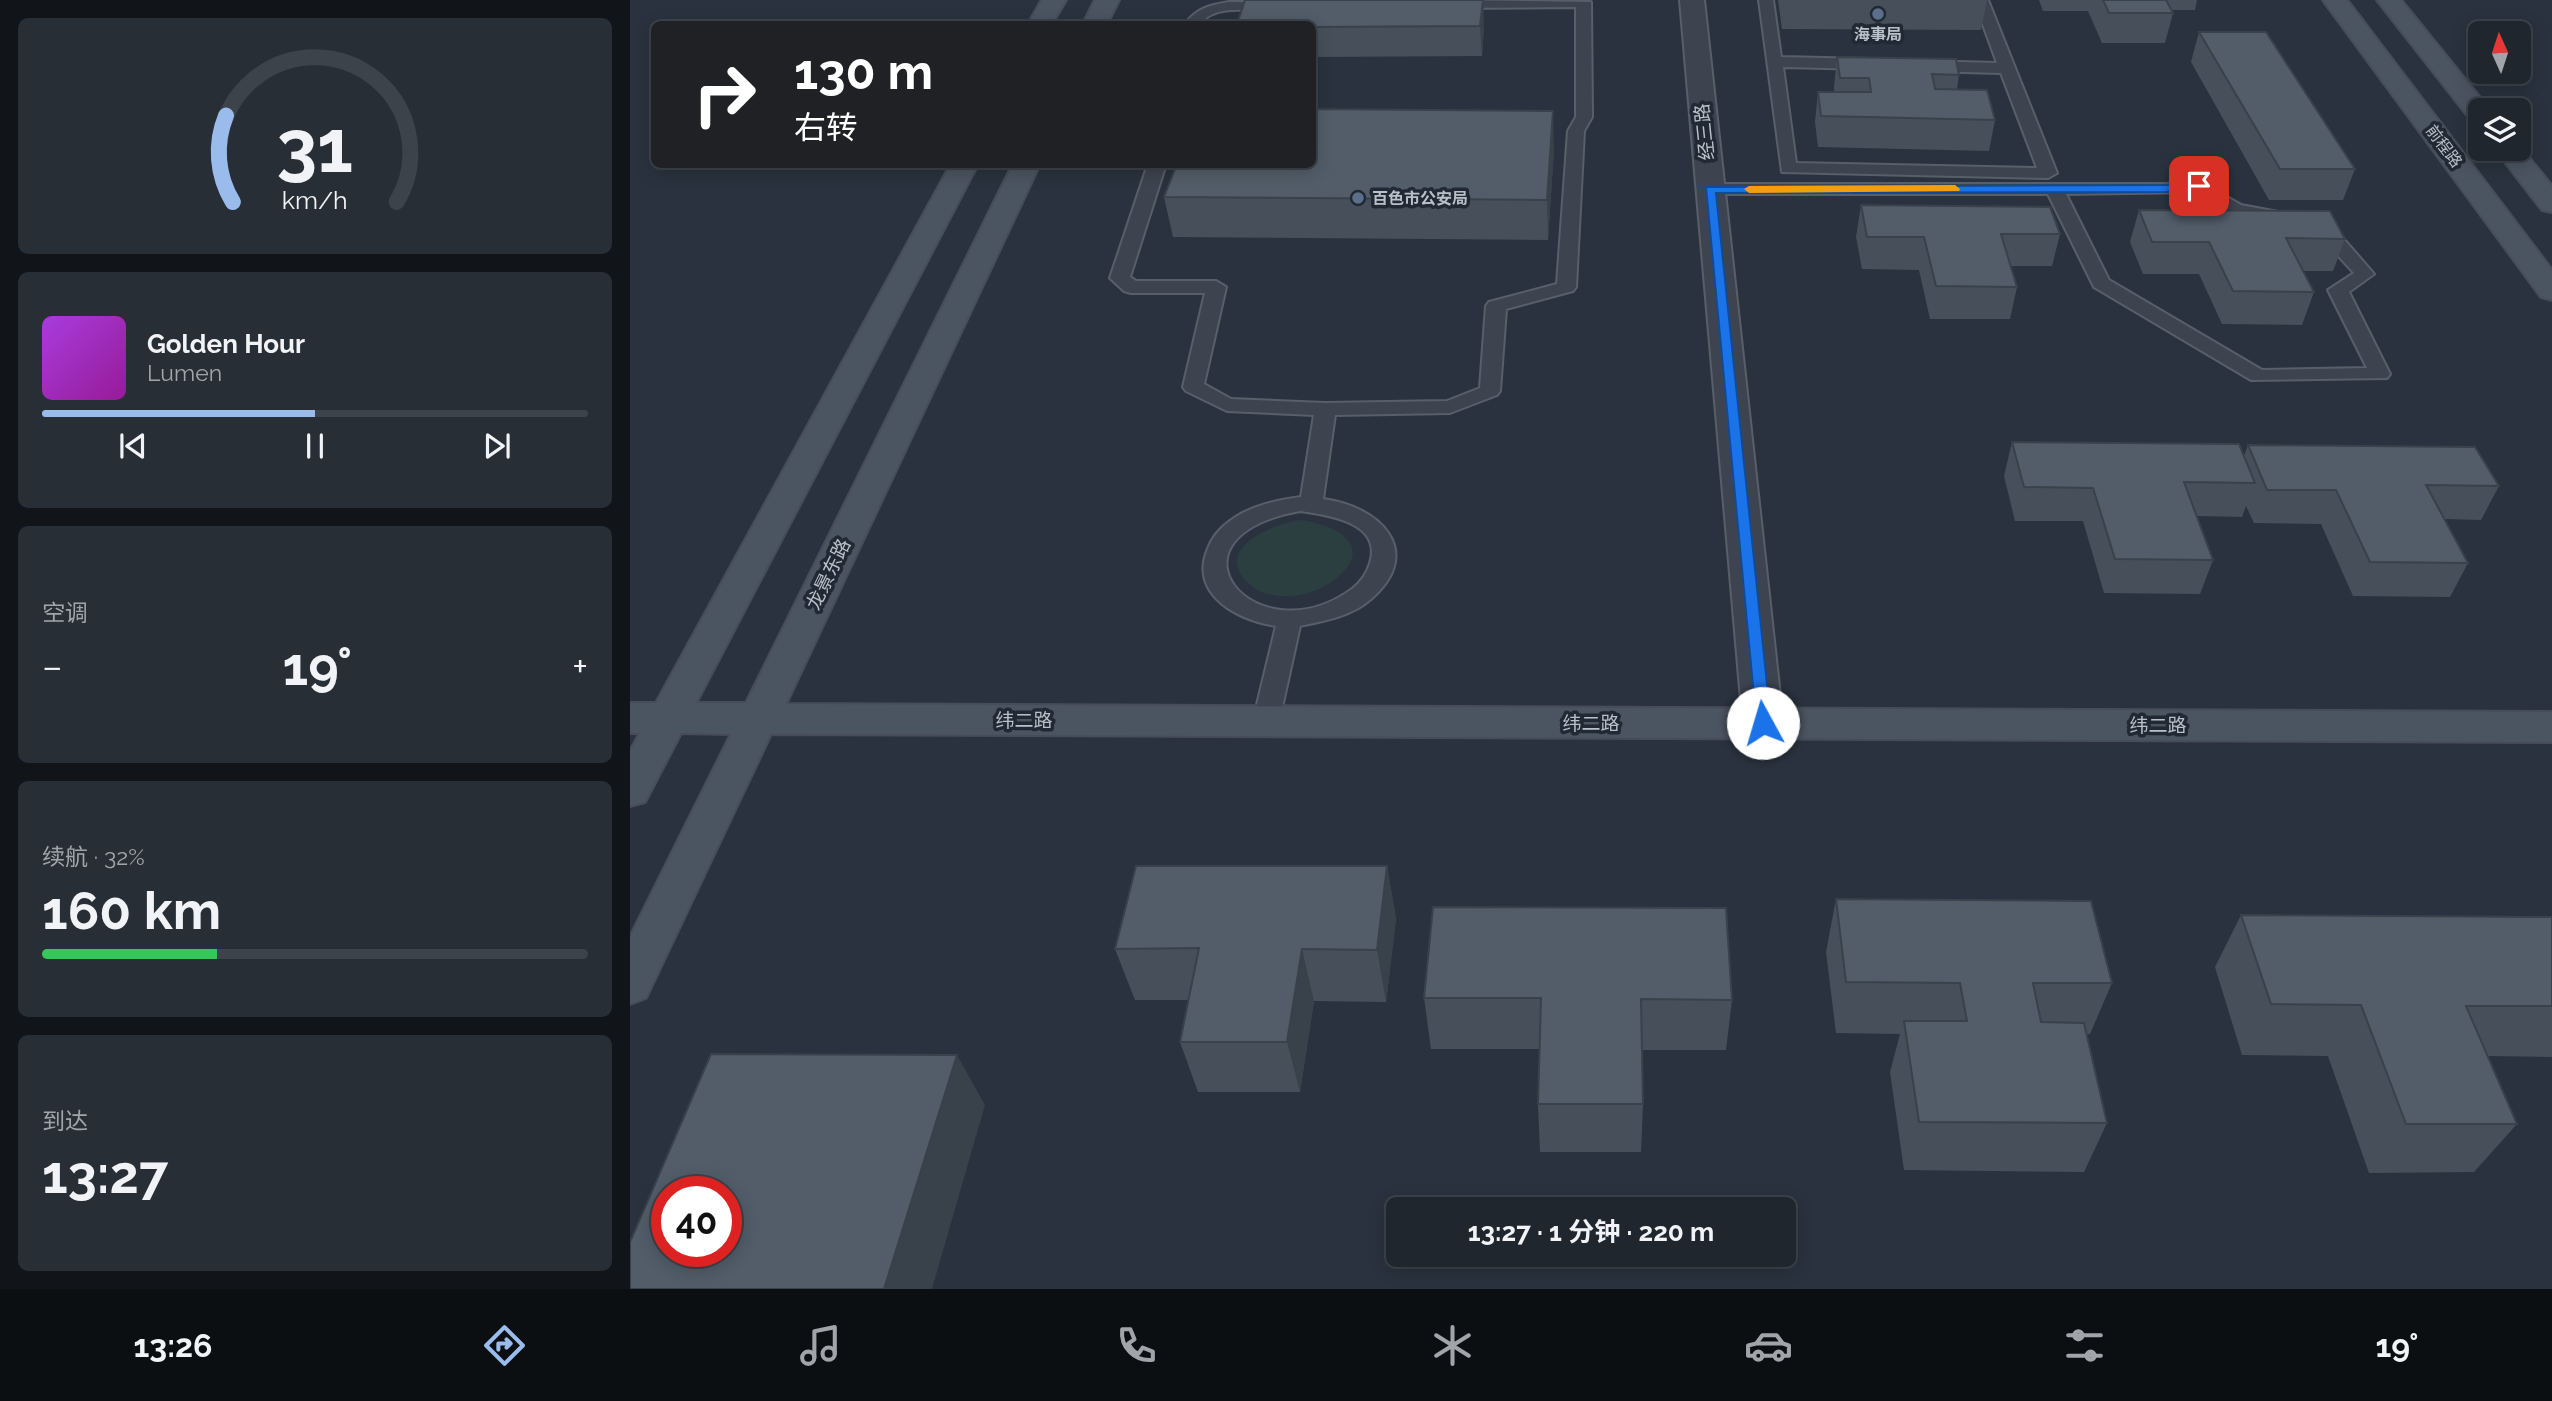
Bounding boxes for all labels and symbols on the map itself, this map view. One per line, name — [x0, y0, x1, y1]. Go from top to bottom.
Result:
marker: 海事局 — [1870, 6, 1886, 22]
north arrow — [2468, 21, 2530, 84]
place label: 海事局 — [1854, 25, 1902, 44]
street label: 经三路 — [1690, 102, 1718, 162]
street label: 前程路 — [2422, 121, 2466, 171]
pin — [2169, 156, 2229, 216]
place label: 百色市公安局 — [1372, 189, 1468, 208]
marker: 百色市公安局 — [1350, 190, 1366, 206]
street label: 龙景东路 — [801, 535, 855, 613]
position arrow — [1726, 686, 1800, 760]
street label: 纬二路 — [995, 709, 1053, 731]
street label: 纬二路 — [1562, 712, 1620, 734]
street label: 纬二路 — [2129, 714, 2187, 736]
speed limit sign: 40 — [651, 1176, 742, 1267]

